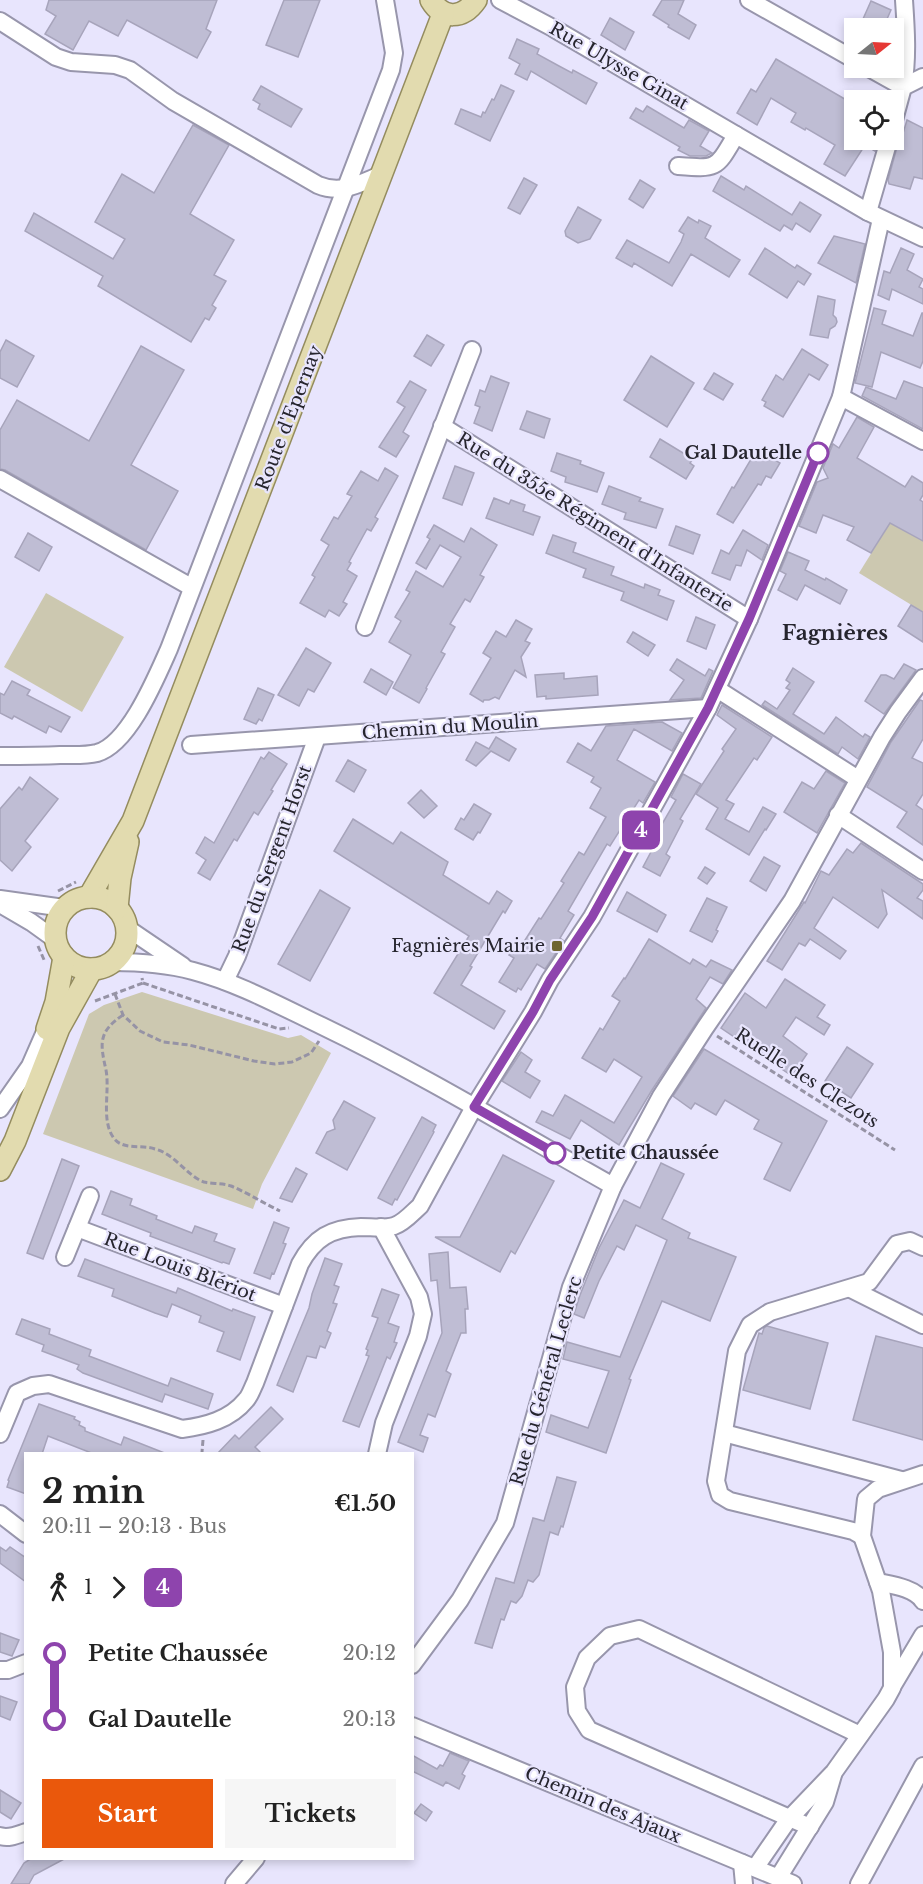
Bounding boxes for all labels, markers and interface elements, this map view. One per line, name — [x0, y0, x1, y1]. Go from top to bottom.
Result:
street label: Rue Ulysse Ginat — [546, 17, 693, 115]
north arrow — [844, 18, 904, 78]
map controls — [844, 18, 904, 150]
button: locate — [844, 90, 904, 150]
street label: Route d'Epernay — [251, 342, 327, 494]
street label: Rue du 355e Régiment d'Infanterie — [453, 428, 737, 616]
place label: Gal Dautelle — [684, 442, 802, 464]
marker: Gal Dautelle — [807, 442, 829, 464]
district label: Fagnières — [782, 620, 888, 646]
street label: Chemin du Moulin — [361, 710, 539, 744]
street label: Rue du Sergent Horst — [228, 762, 316, 956]
line badge: 4 — [622, 810, 660, 850]
text: 4 — [634, 817, 648, 843]
place label: Fagnières Mairie — [391, 935, 545, 957]
marker: Fagnières Mairie — [550, 939, 564, 953]
street label: Ruelle des Clezots — [731, 1023, 883, 1133]
marker: Petite Chaussée — [544, 1142, 566, 1164]
place label: Petite Chaussée — [572, 1142, 719, 1164]
street label: Rue Louis Blériot — [101, 1228, 259, 1306]
street label: Rue du Général Leclerc — [506, 1274, 587, 1488]
text: 2 min — [42, 1471, 145, 1512]
text: €1.50 — [334, 1490, 396, 1517]
text: 20:11 – 20:13 · Bus — [42, 1514, 227, 1538]
icon: walk — [42, 1571, 75, 1604]
icon: forward — [102, 1571, 135, 1604]
text: 4 — [156, 1574, 170, 1600]
text: 1 — [84, 1575, 93, 1599]
text: Petite Chaussée — [88, 1640, 268, 1667]
text: 20:12 — [342, 1641, 396, 1665]
text: Gal Dautelle — [88, 1706, 232, 1733]
text: 20:13 — [342, 1707, 396, 1731]
street label: Chemin des Ajaux — [522, 1762, 684, 1848]
button: Start — [42, 1779, 213, 1848]
button: Tickets — [225, 1779, 396, 1848]

